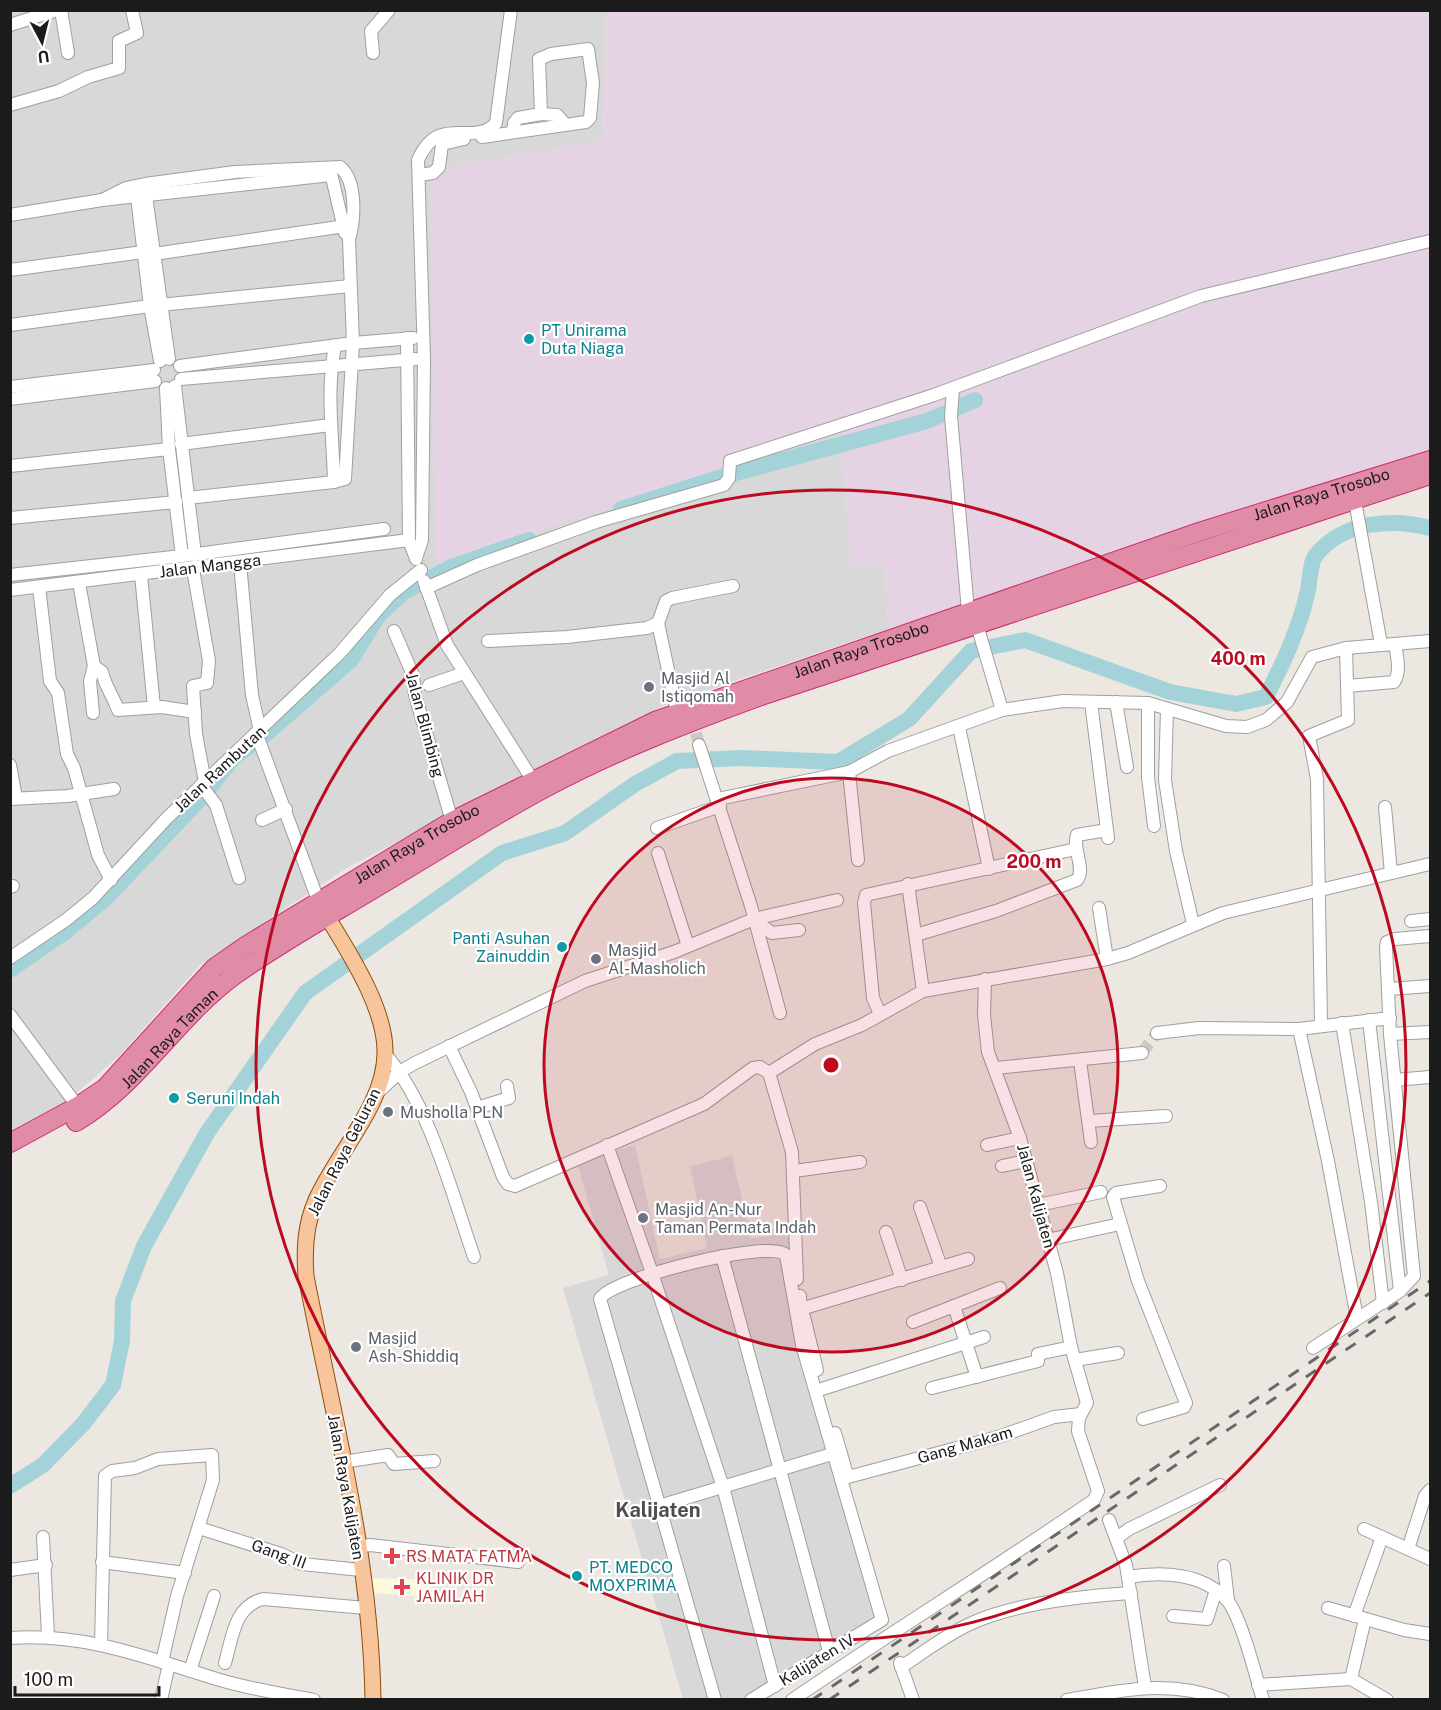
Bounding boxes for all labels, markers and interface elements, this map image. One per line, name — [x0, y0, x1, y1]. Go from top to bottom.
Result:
north arrow — [12, 12, 72, 72]
text: U — [37, 46, 51, 67]
place label: PT Unirama Duta Niaga — [541, 321, 627, 358]
marker: PT Unirama Duta Niaga — [522, 332, 536, 346]
street label: Jalan Raya Trosobo — [1251, 464, 1392, 524]
street label: Jalan Mangga — [158, 550, 262, 582]
street label: Jalan Raya Trosobo — [791, 617, 931, 682]
text: 400 m — [1210, 648, 1266, 669]
place label: Masjid Al Istiqomah — [661, 669, 734, 706]
street label: Jalan Blimbing — [402, 670, 448, 780]
marker: Masjid Al Istiqomah — [642, 680, 656, 694]
street label: Jalan Rambutan — [170, 722, 270, 816]
street label: Jalan Raya Trosobo — [351, 800, 482, 888]
text: 200 m — [1007, 851, 1061, 872]
place label: Panti Asuhan Zainuddin — [452, 929, 550, 966]
marker: Panti Asuhan Zainuddin — [555, 940, 569, 954]
place label: Masjid Al-Masholich — [608, 941, 706, 978]
marker: Masjid Al-Masholich — [589, 952, 603, 966]
street label: Jalan Raya Taman — [117, 984, 222, 1092]
centre of rings — [821, 1055, 841, 1075]
street label: Jalan Raya Geluran — [304, 1085, 384, 1219]
place label: Seruni Indah — [186, 1089, 280, 1108]
marker: Seruni Indah — [167, 1091, 181, 1105]
place label: Musholla PLN — [400, 1103, 503, 1122]
marker: Musholla PLN — [381, 1105, 395, 1119]
street label: Jalan Kalijaten — [1013, 1142, 1059, 1250]
place label: Masjid An-Nur Taman Permata Indah — [655, 1200, 816, 1237]
marker: Masjid An-Nur Taman Permata Indah — [636, 1211, 650, 1225]
place label: Masjid Ash-Shiddiq — [368, 1329, 459, 1366]
marker: Masjid Ash-Shiddiq — [349, 1340, 363, 1354]
street label: Jalan Raya Kalijaten — [324, 1413, 368, 1561]
street label: Gang Makam — [915, 1422, 1015, 1468]
district label: Kalijaten — [615, 1498, 701, 1522]
street label: Gang III — [249, 1535, 309, 1573]
marker: RS MATA FATMA — [383, 1547, 401, 1565]
place label: RS MATA FATMA — [406, 1547, 532, 1566]
place label: PT. MEDCO MOXPRIMA — [589, 1558, 677, 1595]
place label: KLINIK DR JAMILAH — [416, 1569, 494, 1606]
marker: PT. MEDCO MOXPRIMA — [570, 1569, 584, 1583]
marker: KLINIK DR JAMILAH — [393, 1578, 411, 1596]
street label: Kalijaten IV — [776, 1630, 858, 1690]
scale bar — [15, 1659, 159, 1697]
text: 100 m — [24, 1669, 73, 1690]

